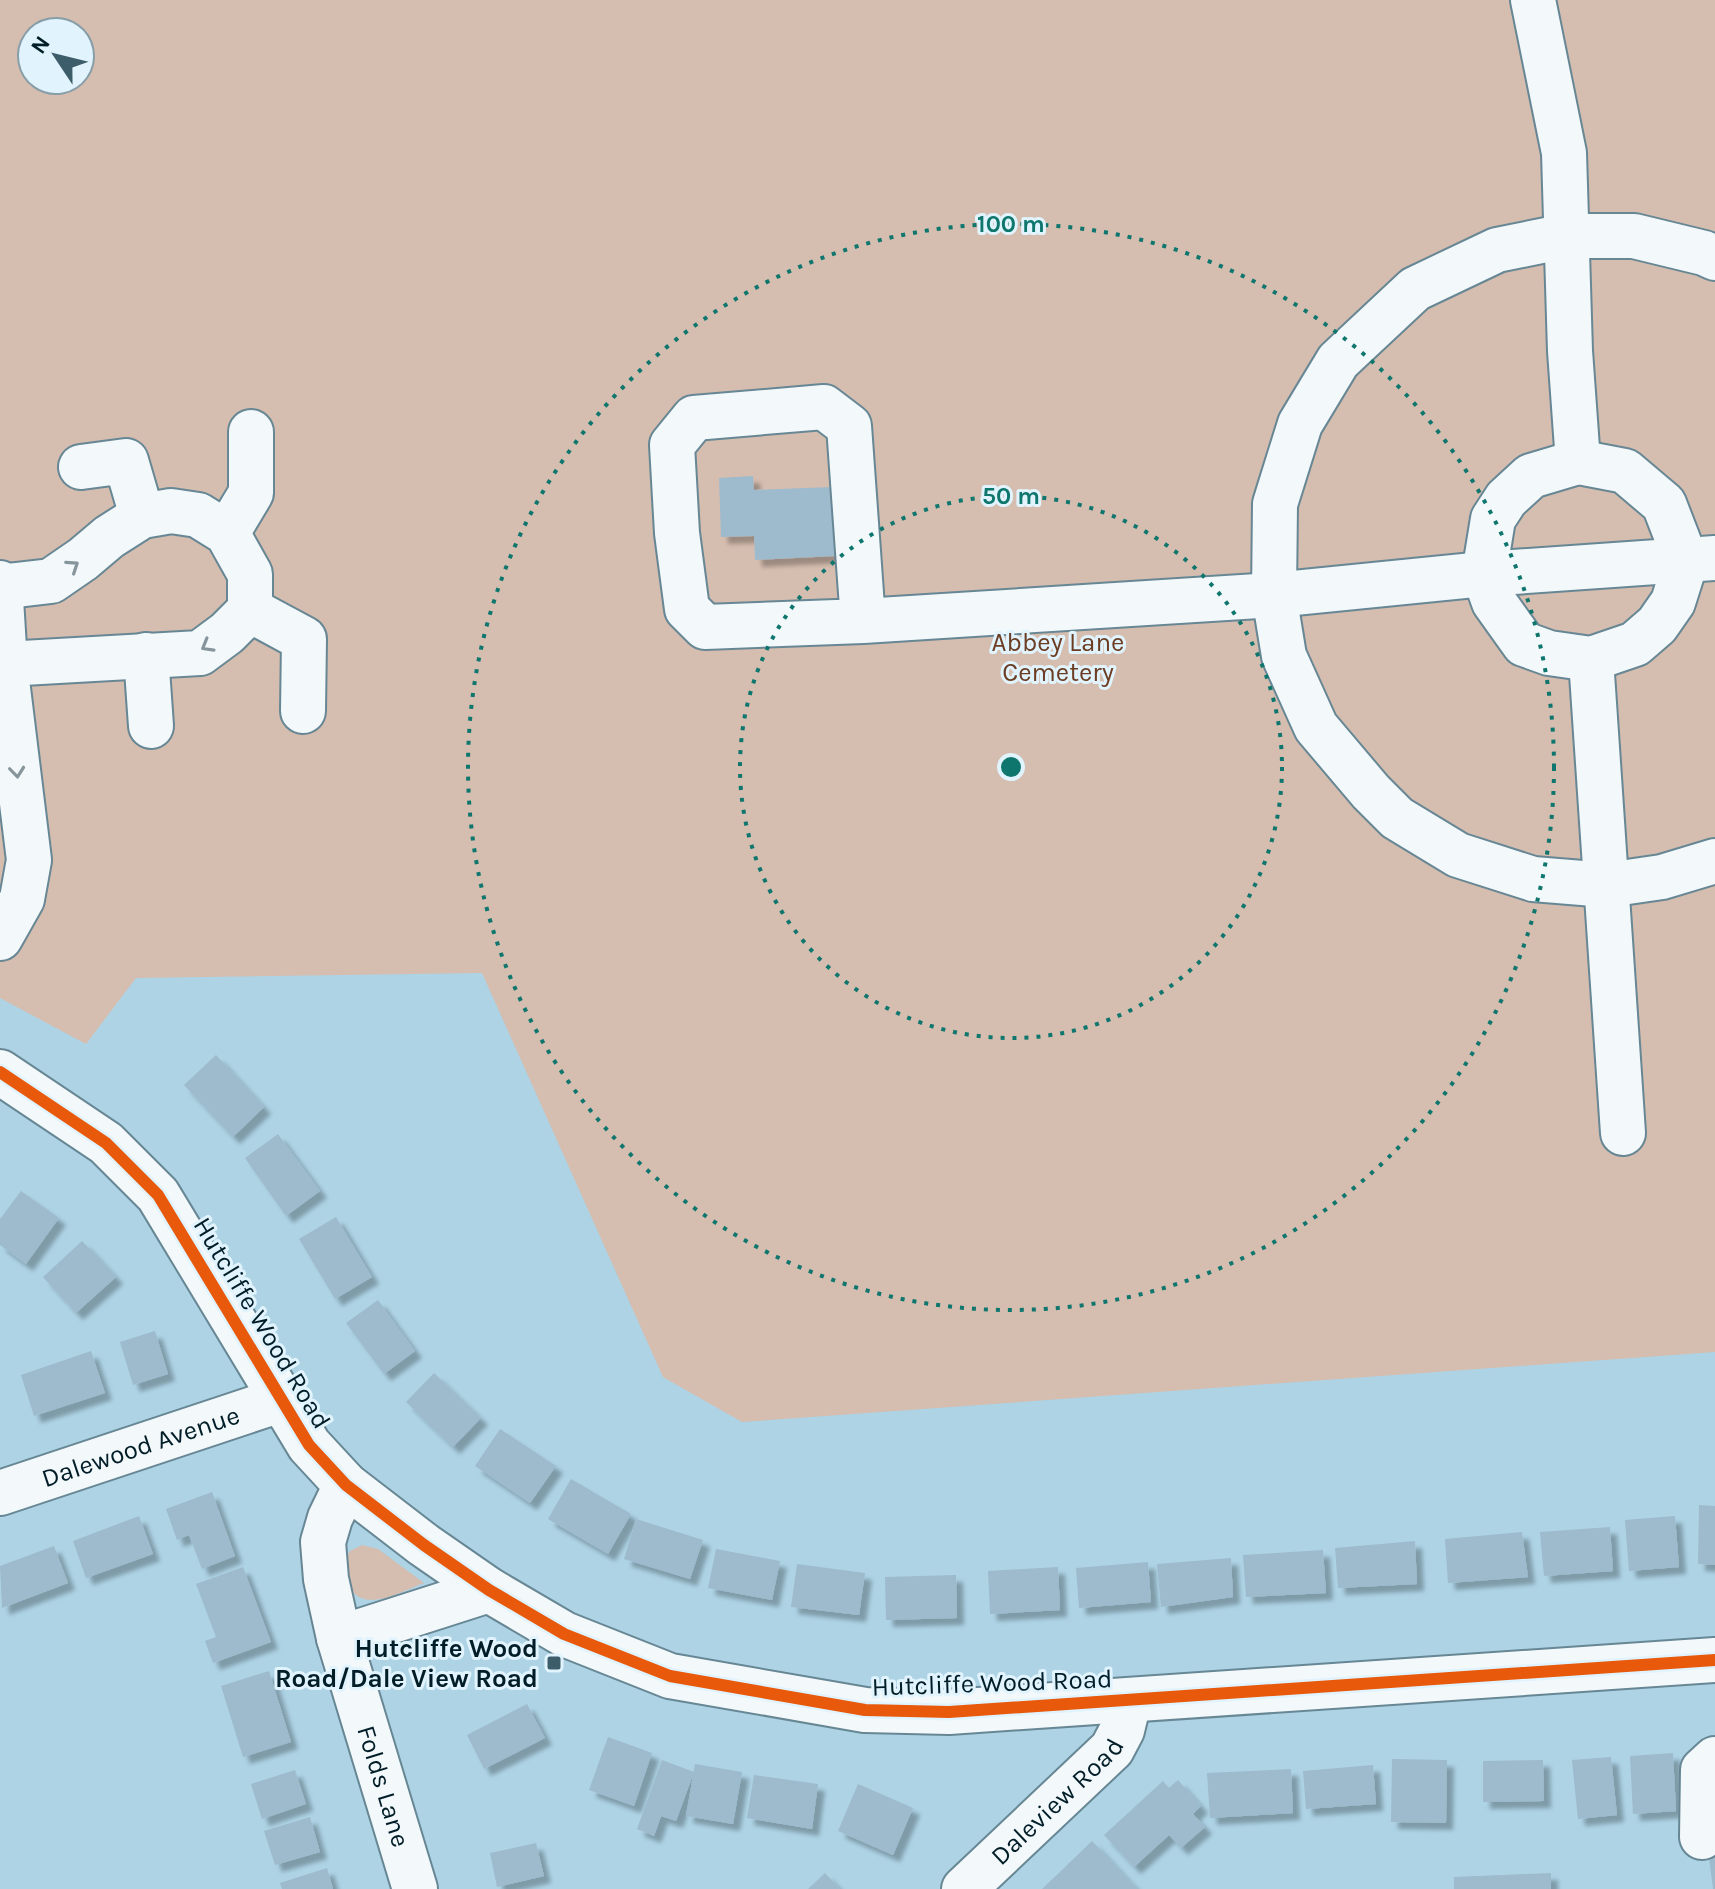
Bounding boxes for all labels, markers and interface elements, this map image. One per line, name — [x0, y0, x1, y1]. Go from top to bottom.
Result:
north arrow — [16, 16, 96, 96]
text: N — [25, 31, 56, 59]
text: 100 m — [977, 210, 1045, 238]
text: 50 m — [982, 482, 1040, 510]
one-way arrow — [65, 561, 79, 576]
park label: Abbey Lane Cemetery — [992, 627, 1124, 688]
one-way arrow — [201, 636, 216, 652]
centre of rings — [997, 753, 1025, 781]
one-way arrow — [8, 765, 25, 779]
street label: Hutcliffe Wood Road — [187, 1212, 337, 1434]
street label: Dalewood Avenue — [38, 1399, 243, 1494]
place label: Hutcliffe Wood Road/Dale View Road — [275, 1633, 538, 1694]
marker: Hutcliffe Wood Road/Dale View Road — [545, 1654, 563, 1672]
street label: Hutcliffe Wood Road — [871, 1663, 1113, 1703]
street label: Folds Lane — [351, 1722, 417, 1851]
street label: Daleview Road — [984, 1733, 1130, 1871]

